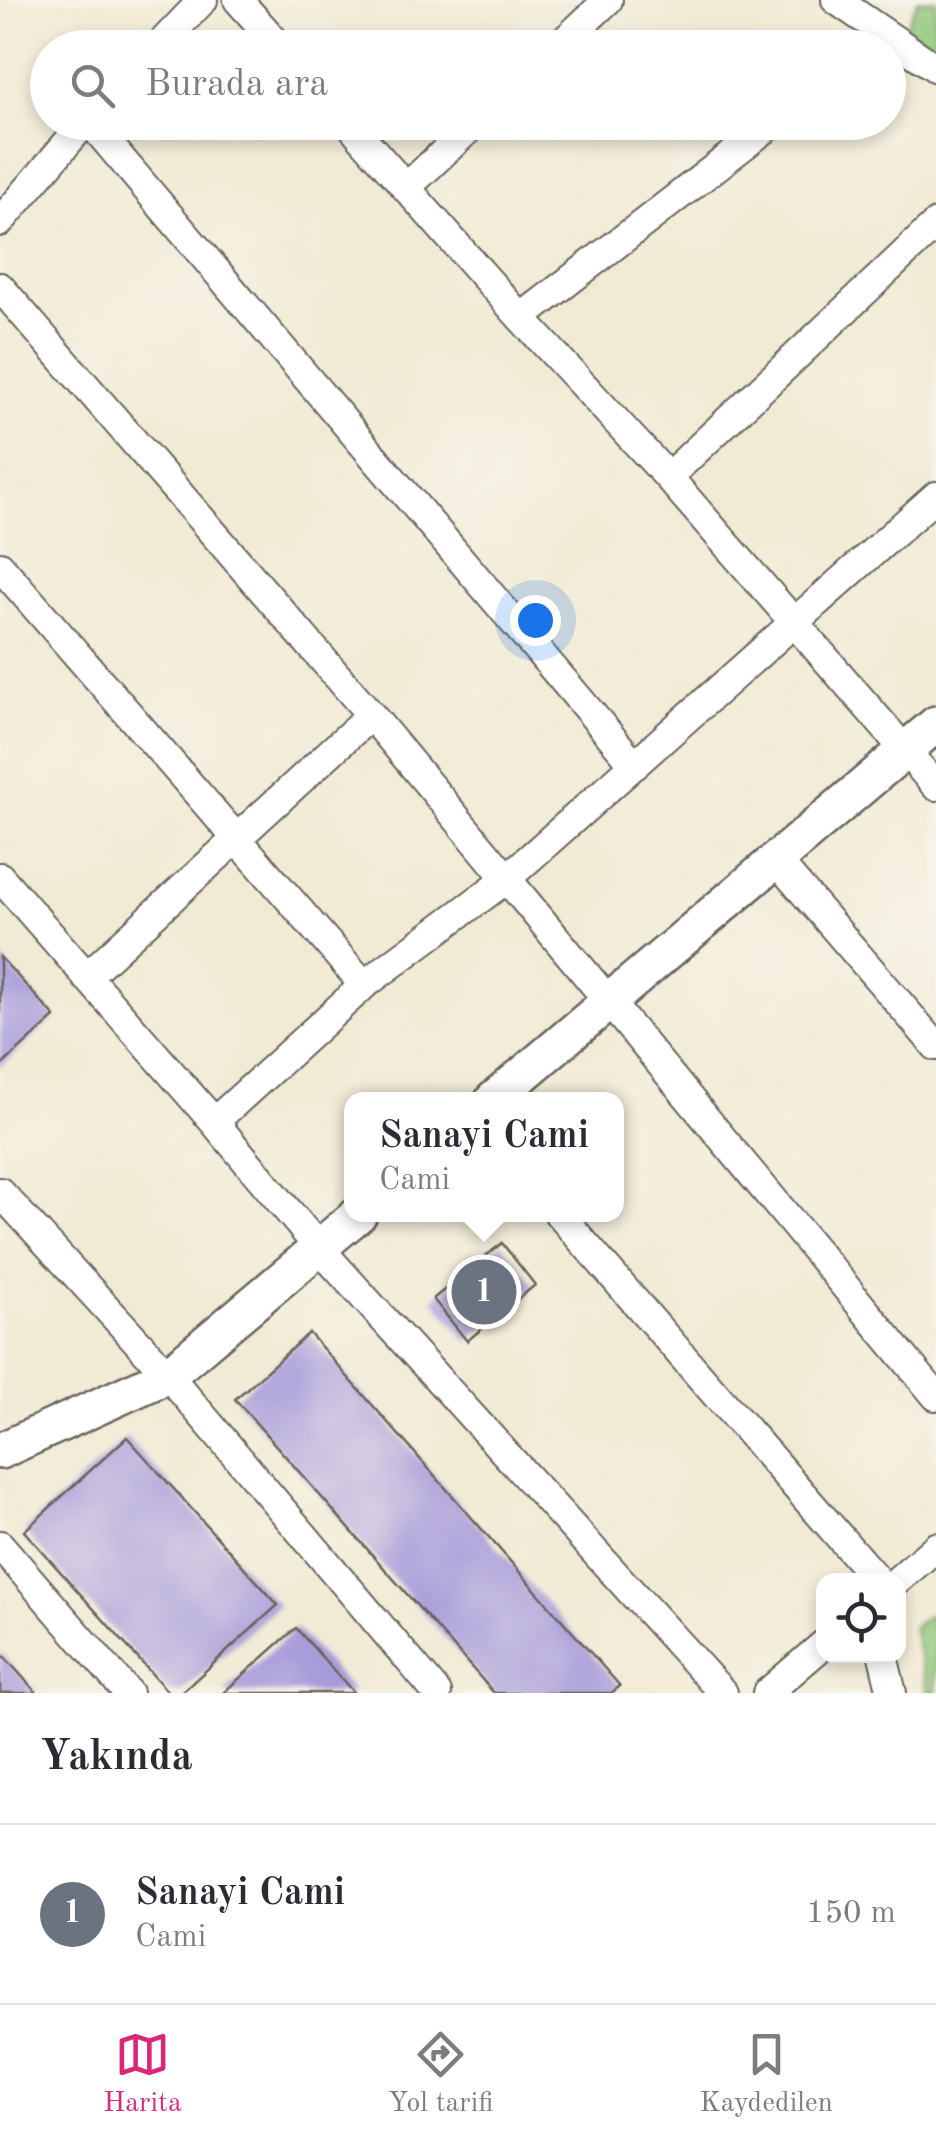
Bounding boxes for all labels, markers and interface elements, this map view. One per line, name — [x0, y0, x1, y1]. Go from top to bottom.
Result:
search box — [30, 30, 906, 140]
icon: search — [65, 58, 120, 113]
text: Burada ara — [145, 66, 328, 104]
your location — [510, 595, 561, 646]
popup — [344, 1092, 624, 1222]
text: Sanayi Cami — [379, 1118, 589, 1156]
text: Cami — [379, 1165, 450, 1197]
pin: 1 — [452, 1254, 516, 1330]
map controls — [816, 1573, 906, 1663]
button: locate — [816, 1573, 906, 1663]
text: Yakında — [40, 1737, 193, 1779]
text: Sanayi Cami — [135, 1875, 345, 1913]
text: 1 — [63, 1898, 82, 1930]
text: 150 m — [806, 1898, 896, 1930]
text: Cami — [135, 1922, 206, 1954]
tab: Harita — [103, 2027, 182, 2122]
tab: Yol tarifi — [388, 2027, 493, 2122]
tab: Kaydedilen — [700, 2027, 833, 2122]

